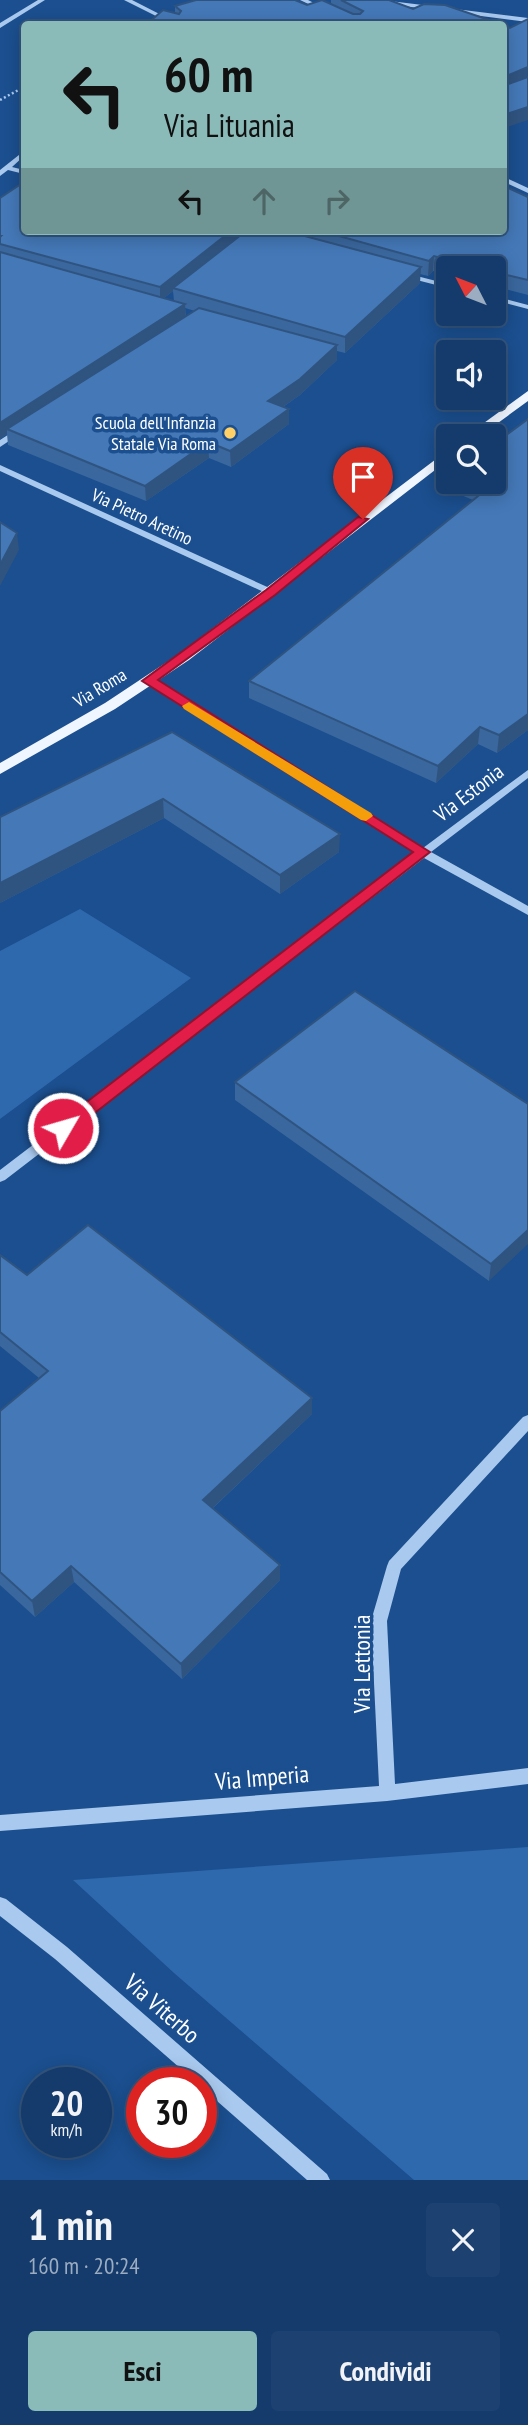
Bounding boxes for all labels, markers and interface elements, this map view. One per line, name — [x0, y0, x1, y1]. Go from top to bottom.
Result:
text: 60 m — [164, 42, 253, 106]
icon: left — [49, 49, 140, 140]
text: Via Lituania — [164, 104, 295, 146]
icon: left — [172, 182, 210, 220]
icon: ahead — [245, 182, 283, 220]
icon: right — [318, 182, 356, 220]
north arrow — [436, 256, 506, 326]
map controls — [436, 256, 506, 494]
button: sound — [436, 340, 506, 410]
place label: Scuola dell'Infanzia Statale Via Roma — [95, 411, 216, 455]
button: search — [436, 424, 506, 494]
marker: Scuola dell'Infanzia Statale Via Roma — [222, 425, 238, 441]
pin — [333, 447, 393, 519]
icon: arrive — [344, 458, 382, 496]
street label: Via Pietro Aretino — [87, 483, 197, 550]
street label: Via Roma — [68, 663, 130, 713]
street label: Via Estonia — [428, 758, 509, 828]
position arrow — [26, 1091, 100, 1165]
street label: Via Lettonia — [346, 1615, 377, 1714]
street label: Via Imperia — [213, 1758, 310, 1797]
street label: Via Viterbo — [117, 1967, 207, 2050]
speed limit sign: 30 — [126, 2067, 217, 2158]
text: 20 — [50, 2080, 83, 2126]
text: km/h — [51, 2118, 82, 2141]
text: 1 min — [28, 2197, 113, 2252]
button: close — [426, 2203, 500, 2277]
text: 160 m · 20:24 — [28, 2251, 140, 2280]
button: Esci — [28, 2331, 257, 2411]
button: Condividi — [271, 2331, 500, 2411]

